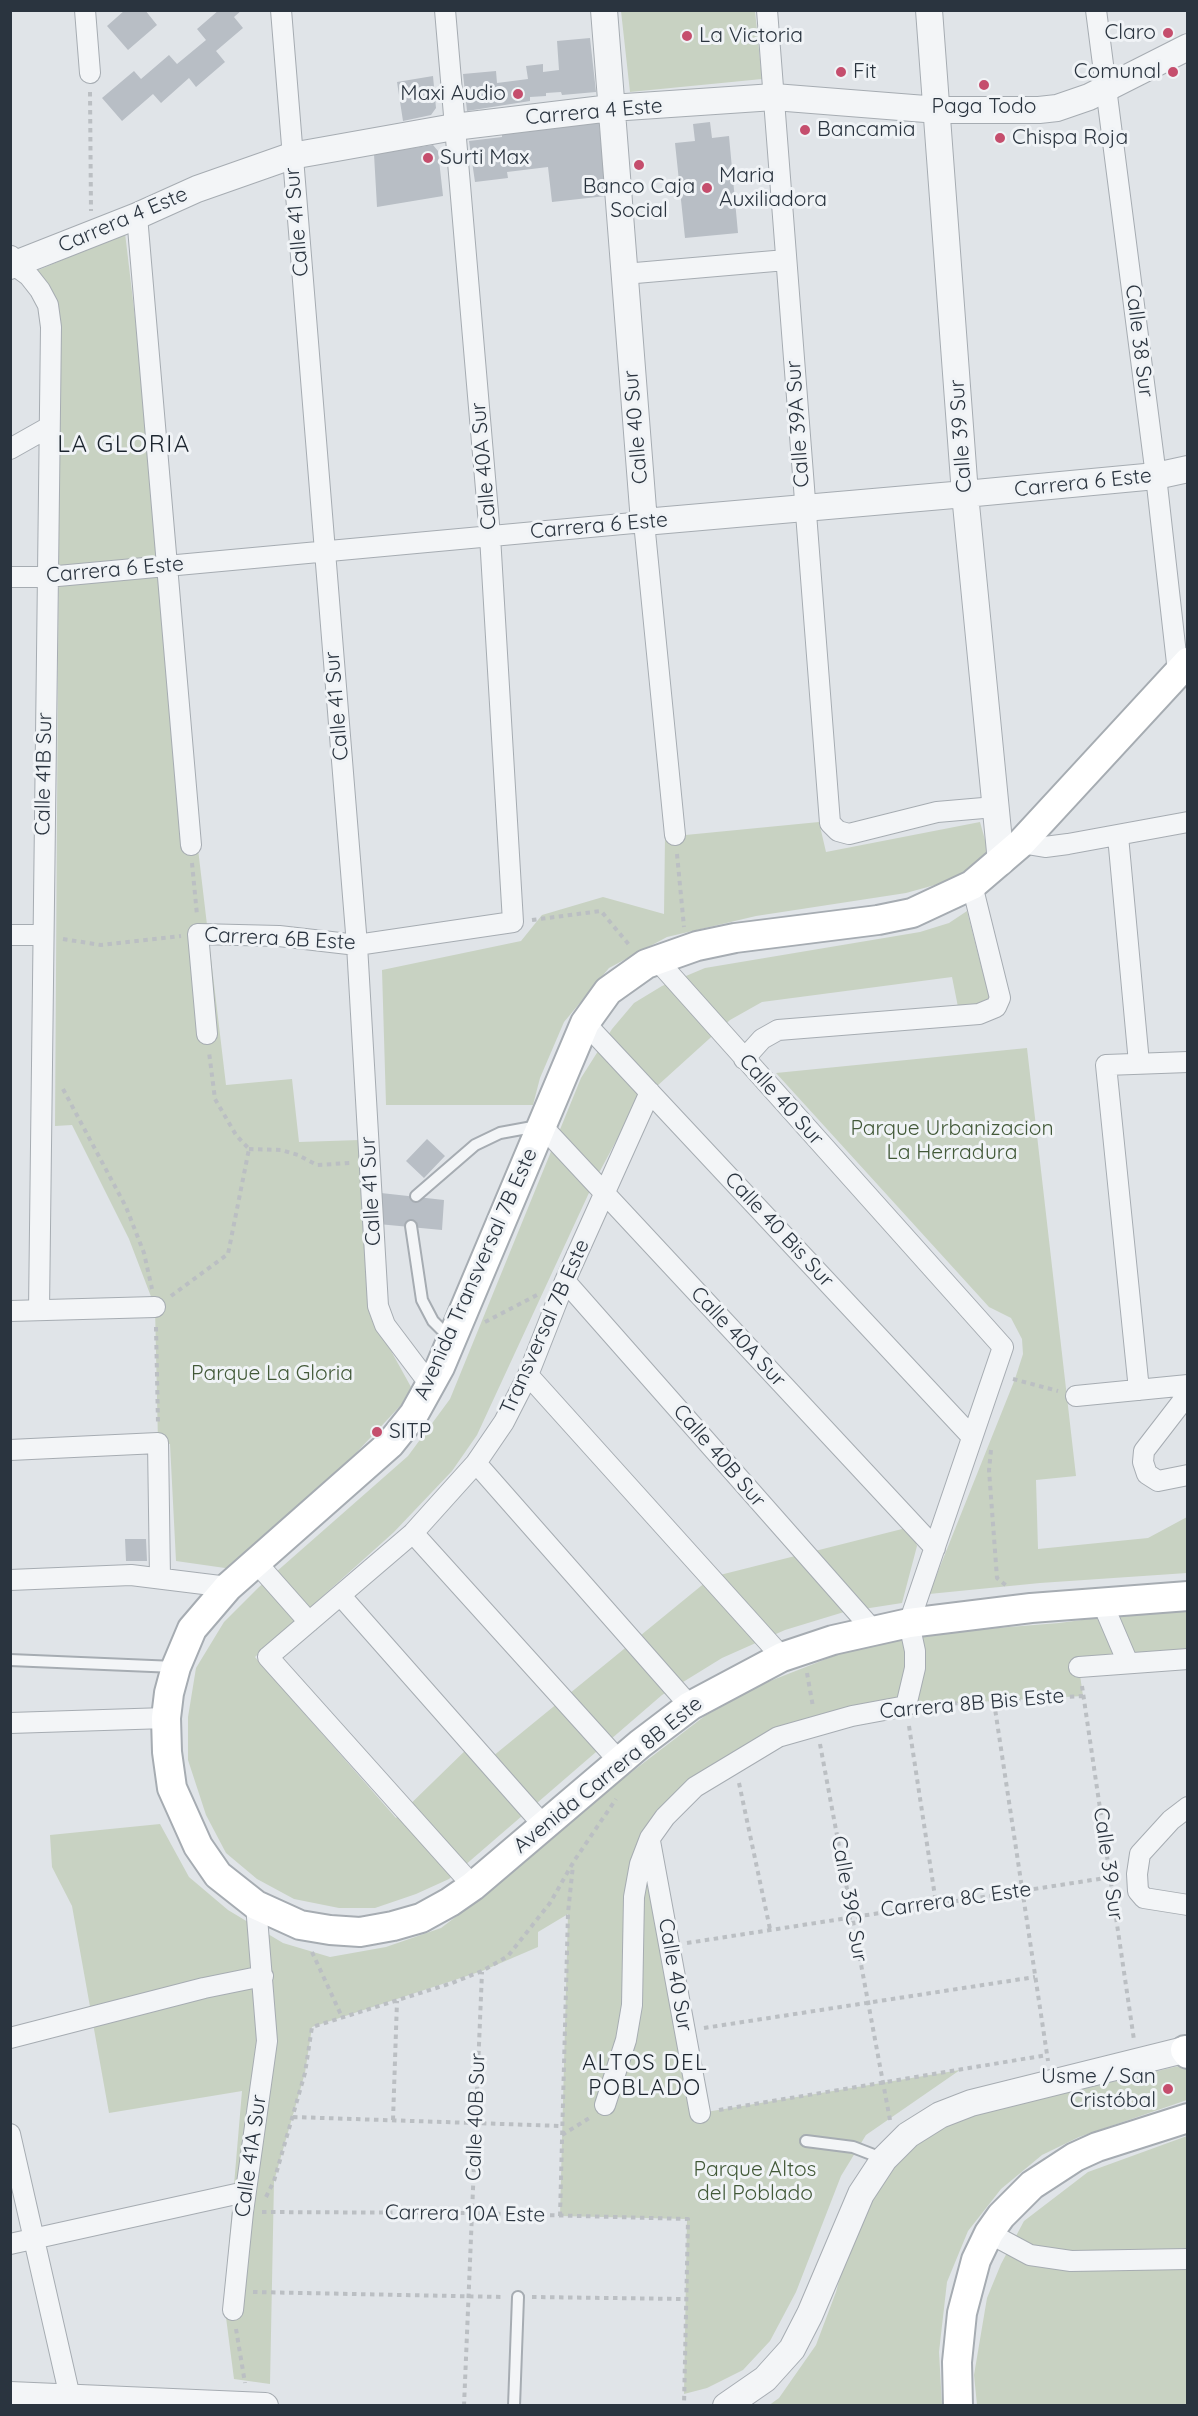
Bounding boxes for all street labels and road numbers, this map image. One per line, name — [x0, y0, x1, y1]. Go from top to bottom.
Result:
street label: Carrera 4 Este — [524, 93, 664, 131]
street label: Calle 41 Sur — [280, 166, 314, 278]
street label: Carrera 4 Este — [55, 181, 191, 259]
street label: Calle 38 Sur — [1120, 283, 1158, 399]
street label: Calle 39A Sur — [781, 360, 815, 488]
street label: Calle 40 Sur — [618, 369, 654, 485]
street label: Calle 39 Sur — [944, 378, 978, 494]
street label: Calle 40A Sur — [466, 401, 502, 531]
street label: Carrera 6 Este — [1013, 463, 1153, 503]
street label: Carrera 6 Este — [529, 507, 669, 545]
street label: Carrera 6 Este — [45, 551, 185, 589]
street label: Calle 41 Sur — [320, 650, 354, 762]
street label: Calle 41B Sur — [30, 712, 58, 836]
street label: Carrera 6B Este — [204, 922, 356, 956]
street label: Calle 40 Sur — [733, 1049, 829, 1151]
street label: Calle 41 Sur — [356, 1136, 386, 1246]
street label: Avenida Transversal 7B Este — [409, 1144, 543, 1404]
street label: Calle 40 Bis Sur — [719, 1167, 839, 1293]
street label: Transversal 7B Este — [495, 1236, 595, 1418]
street label: Calle 40A Sur — [685, 1282, 791, 1392]
street label: Calle 40B Sur — [667, 1399, 771, 1513]
street label: Carrera 8B Bis Este — [879, 1683, 1065, 1725]
street label: Avenida Carrera 8B Este — [509, 1691, 707, 1859]
street label: Calle 39 Sur — [1088, 1806, 1128, 1922]
street label: Calle 39C Sur — [826, 1834, 872, 1964]
street label: Carrera 8C Este — [879, 1877, 1033, 1923]
street label: Calle 40 Sur — [653, 1916, 697, 2034]
street label: Calle 40B Sur — [461, 2052, 491, 2182]
street label: Calle 41A Sur — [230, 2093, 272, 2219]
street label: Carrera 10A Este — [385, 2200, 545, 2228]

